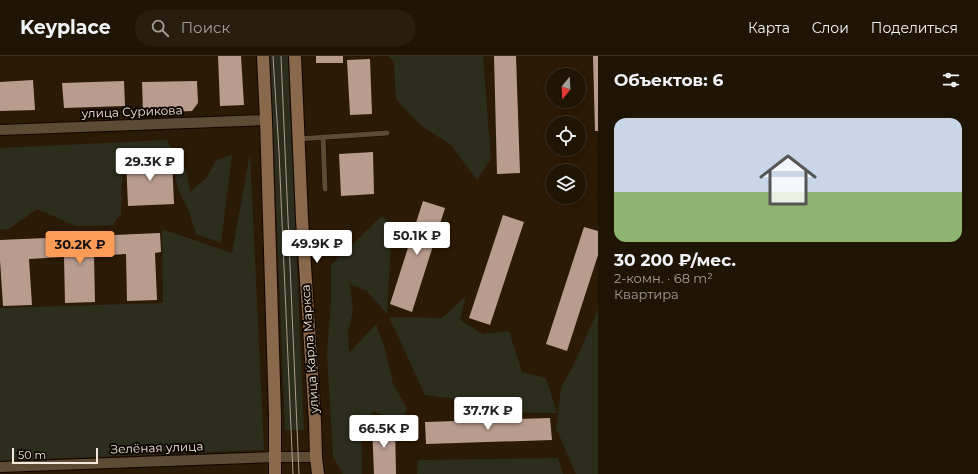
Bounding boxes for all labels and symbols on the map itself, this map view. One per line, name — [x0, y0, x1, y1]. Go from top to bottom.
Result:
north arrow — [546, 68, 586, 108]
street label: улица Сурикова — [80, 102, 183, 121]
pin: 29.3K ₽ — [113, 148, 187, 182]
pin: 50.1K ₽ — [380, 222, 454, 256]
pin: 49.9K ₽ — [280, 230, 354, 264]
pin: 30.2K ₽ — [43, 231, 117, 265]
street label: улица Карла Маркса — [298, 284, 322, 415]
pin: 37.7K ₽ — [451, 397, 525, 431]
pin: 66.5K ₽ — [347, 415, 421, 449]
street label: Зелёная улица — [110, 438, 204, 457]
scale bar — [12, 446, 98, 465]

